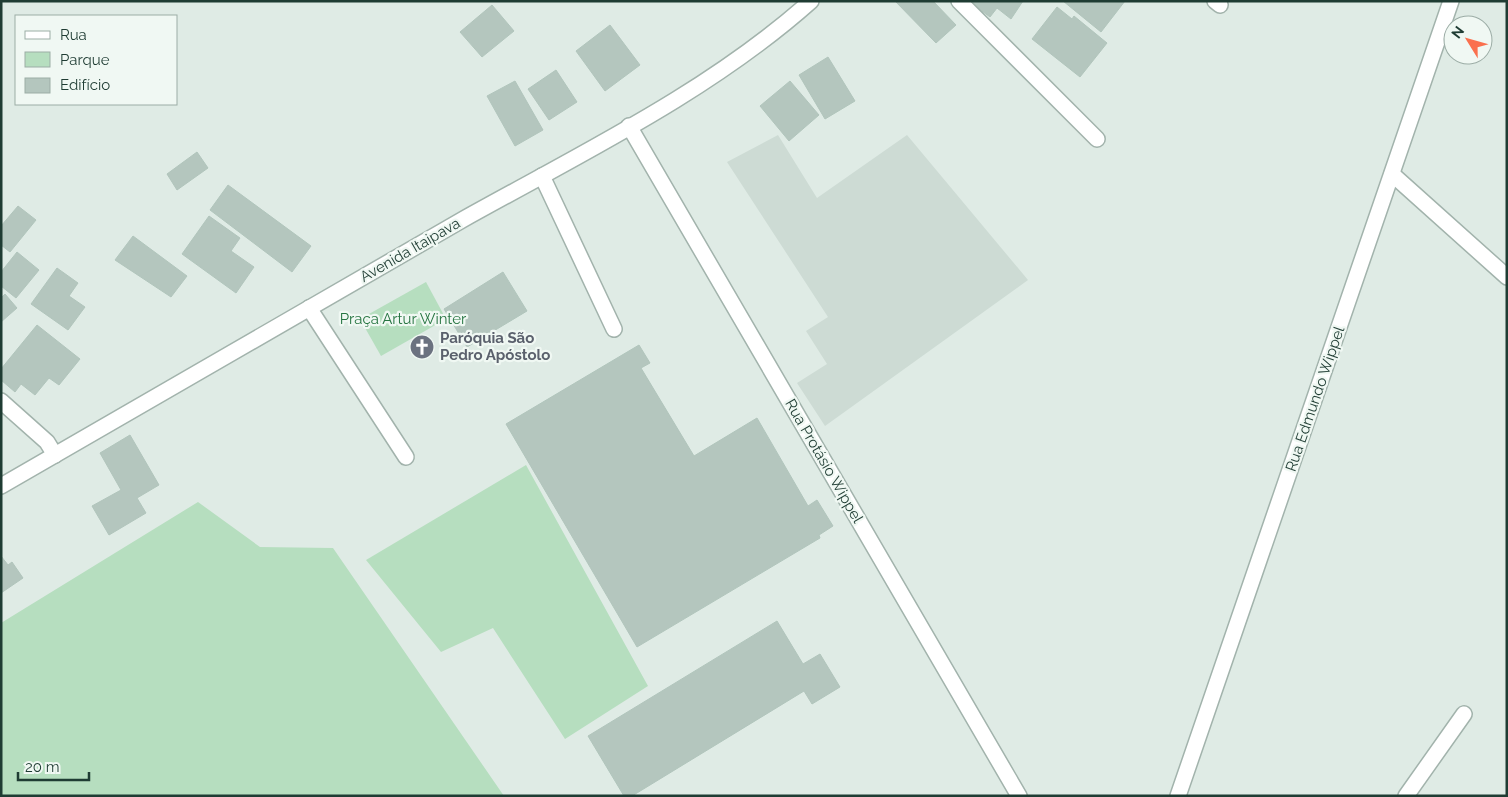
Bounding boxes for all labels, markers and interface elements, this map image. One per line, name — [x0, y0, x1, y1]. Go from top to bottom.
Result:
legend — [15, 15, 178, 105]
north arrow — [1443, 15, 1493, 65]
text: N — [1448, 23, 1467, 41]
text: Rua — [60, 26, 87, 44]
text: Parque — [60, 51, 110, 69]
text: Edifício — [60, 76, 110, 94]
street label: Avenida Itaipava — [357, 214, 463, 286]
park label: Praça Artur Winter — [340, 310, 467, 328]
street label: Rua Edmundo Wippel — [1282, 323, 1349, 474]
place label: Paróquia São Pedro Apóstolo — [440, 329, 550, 364]
church icon: Paróquia São Pedro Apóstolo — [409, 334, 435, 360]
street label: Rua Protásio Wippel — [781, 396, 867, 527]
scale bar — [18, 750, 89, 782]
text: 20 m — [25, 758, 60, 776]

